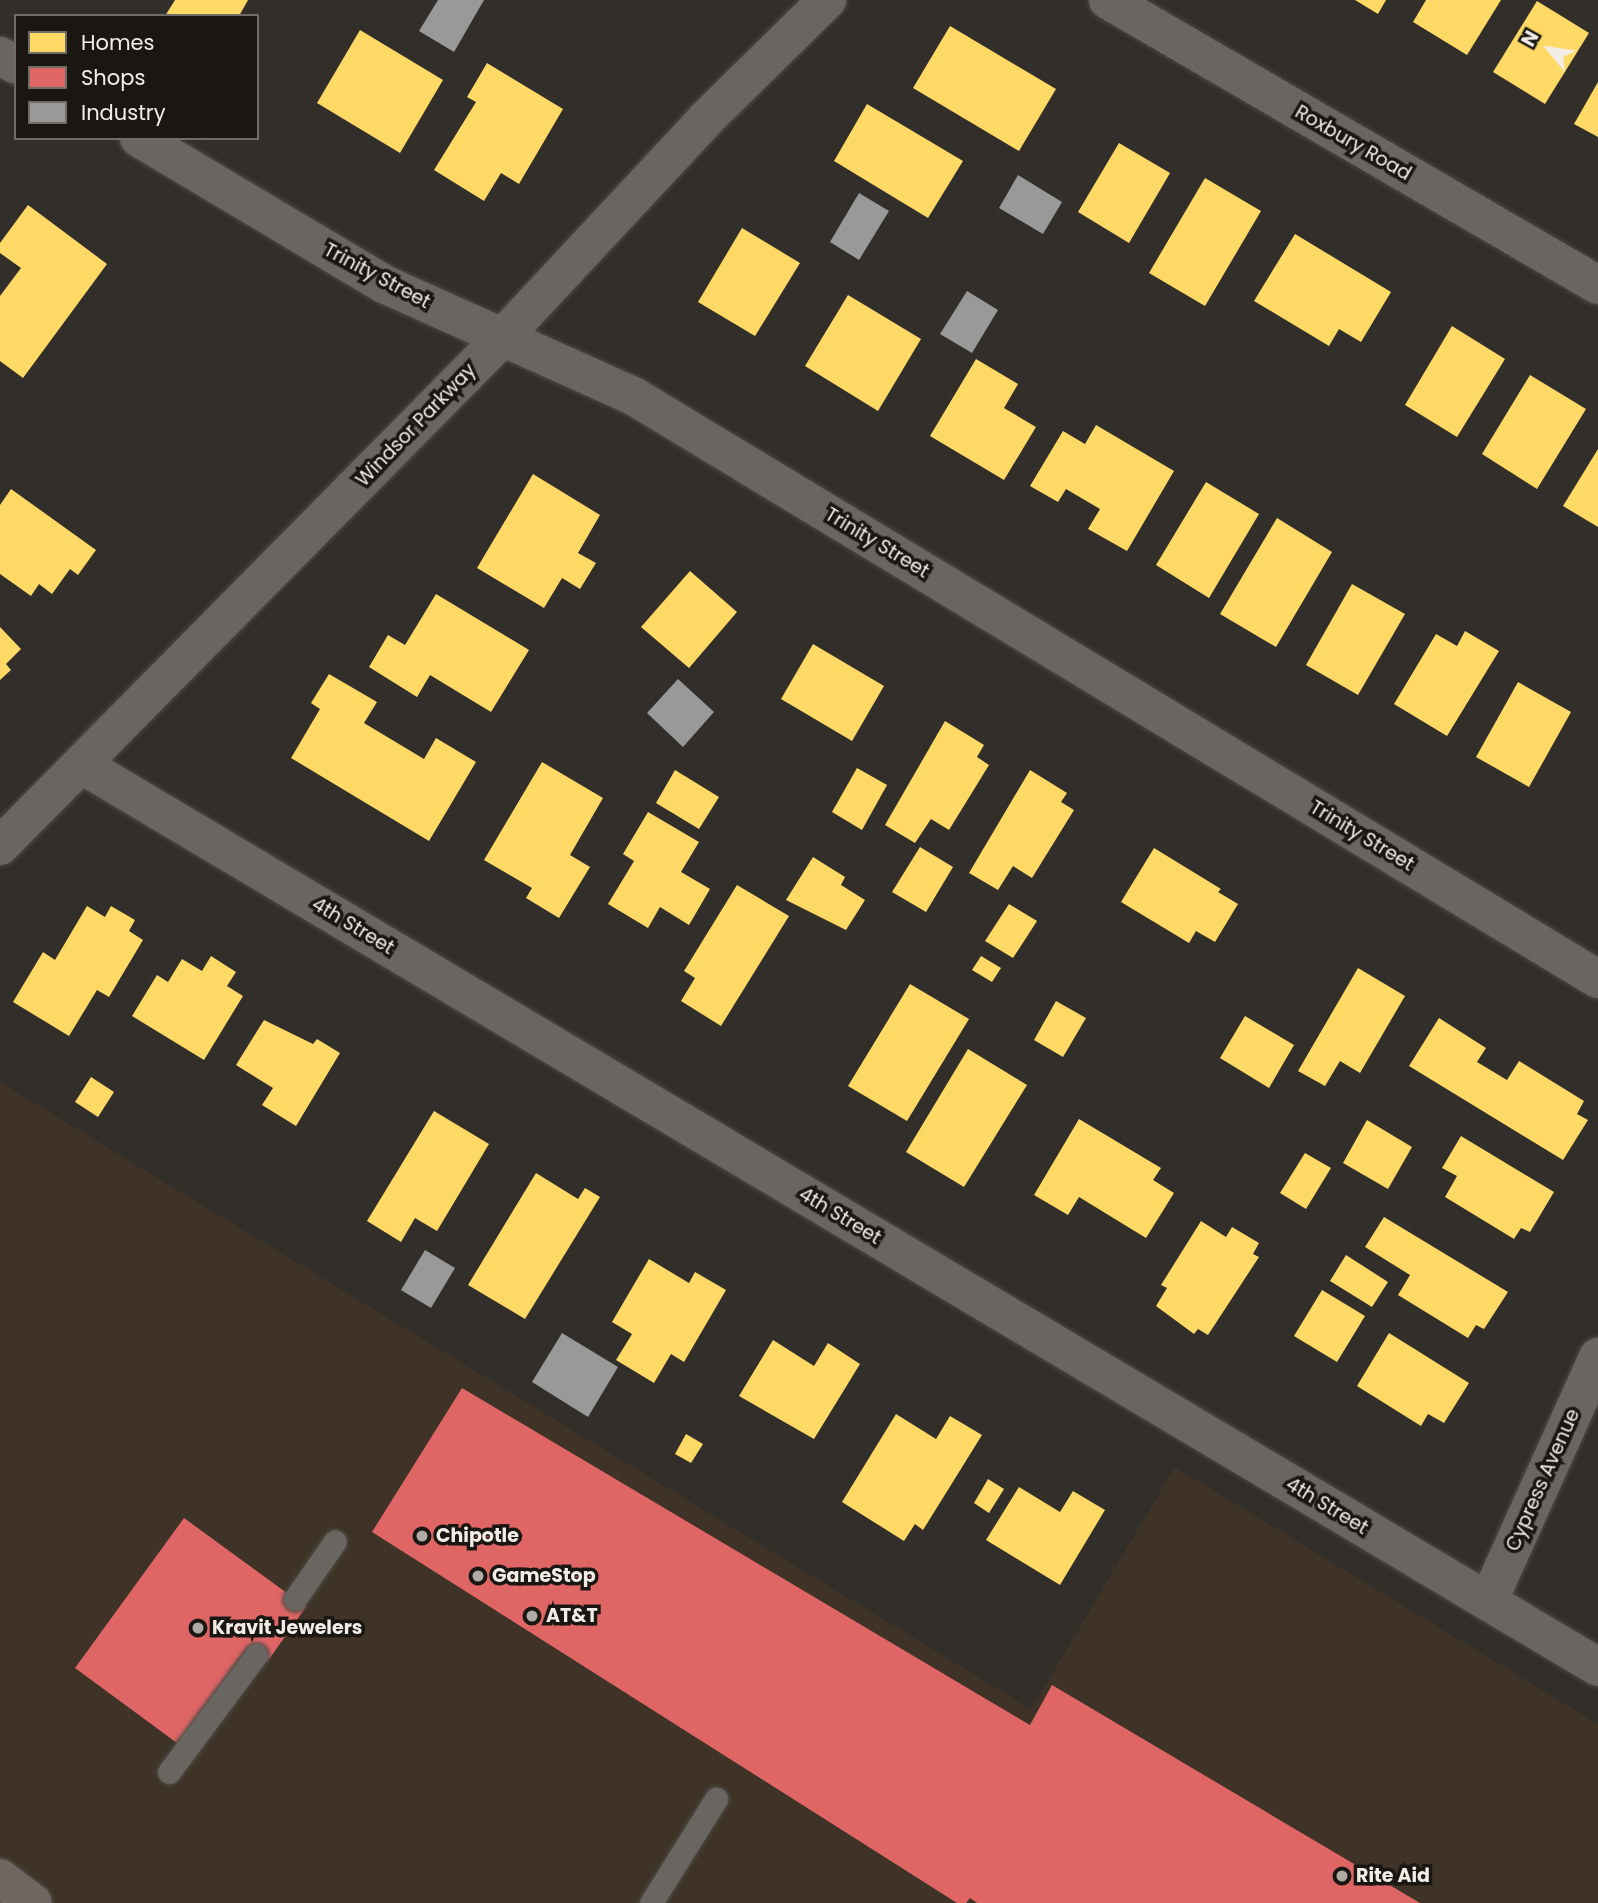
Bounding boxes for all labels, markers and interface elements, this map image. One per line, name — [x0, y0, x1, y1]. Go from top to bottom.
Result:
legend — [14, 14, 259, 140]
north arrow — [1514, 14, 1584, 84]
text: N — [1515, 26, 1545, 51]
text: Homes — [81, 28, 155, 57]
text: Shops — [81, 63, 145, 92]
text: Industry — [81, 98, 166, 127]
street label: Roxbury Road — [1291, 101, 1415, 185]
street label: Trinity Street — [320, 238, 434, 314]
street label: Windsor Parkway — [351, 359, 481, 491]
street label: Trinity Street — [821, 503, 933, 583]
street label: Trinity Street — [1306, 796, 1418, 876]
street label: 4th Street — [308, 893, 398, 959]
street label: 4th Street — [795, 1183, 885, 1249]
street label: Cypress Avenue — [1501, 1405, 1585, 1555]
street label: 4th Street — [1282, 1473, 1372, 1539]
place label: Chipotle — [436, 1525, 519, 1547]
marker: Chipotle — [414, 1528, 430, 1544]
place label: GameStop — [492, 1565, 596, 1587]
marker: GameStop — [470, 1568, 486, 1584]
place label: AT&T — [546, 1605, 598, 1627]
marker: AT&T — [524, 1608, 540, 1624]
place label: Kravit Jewelers — [212, 1617, 362, 1639]
marker: Kravit Jewelers — [190, 1620, 206, 1636]
place label: Rite Aid — [1356, 1865, 1430, 1887]
marker: Rite Aid — [1334, 1868, 1350, 1884]

